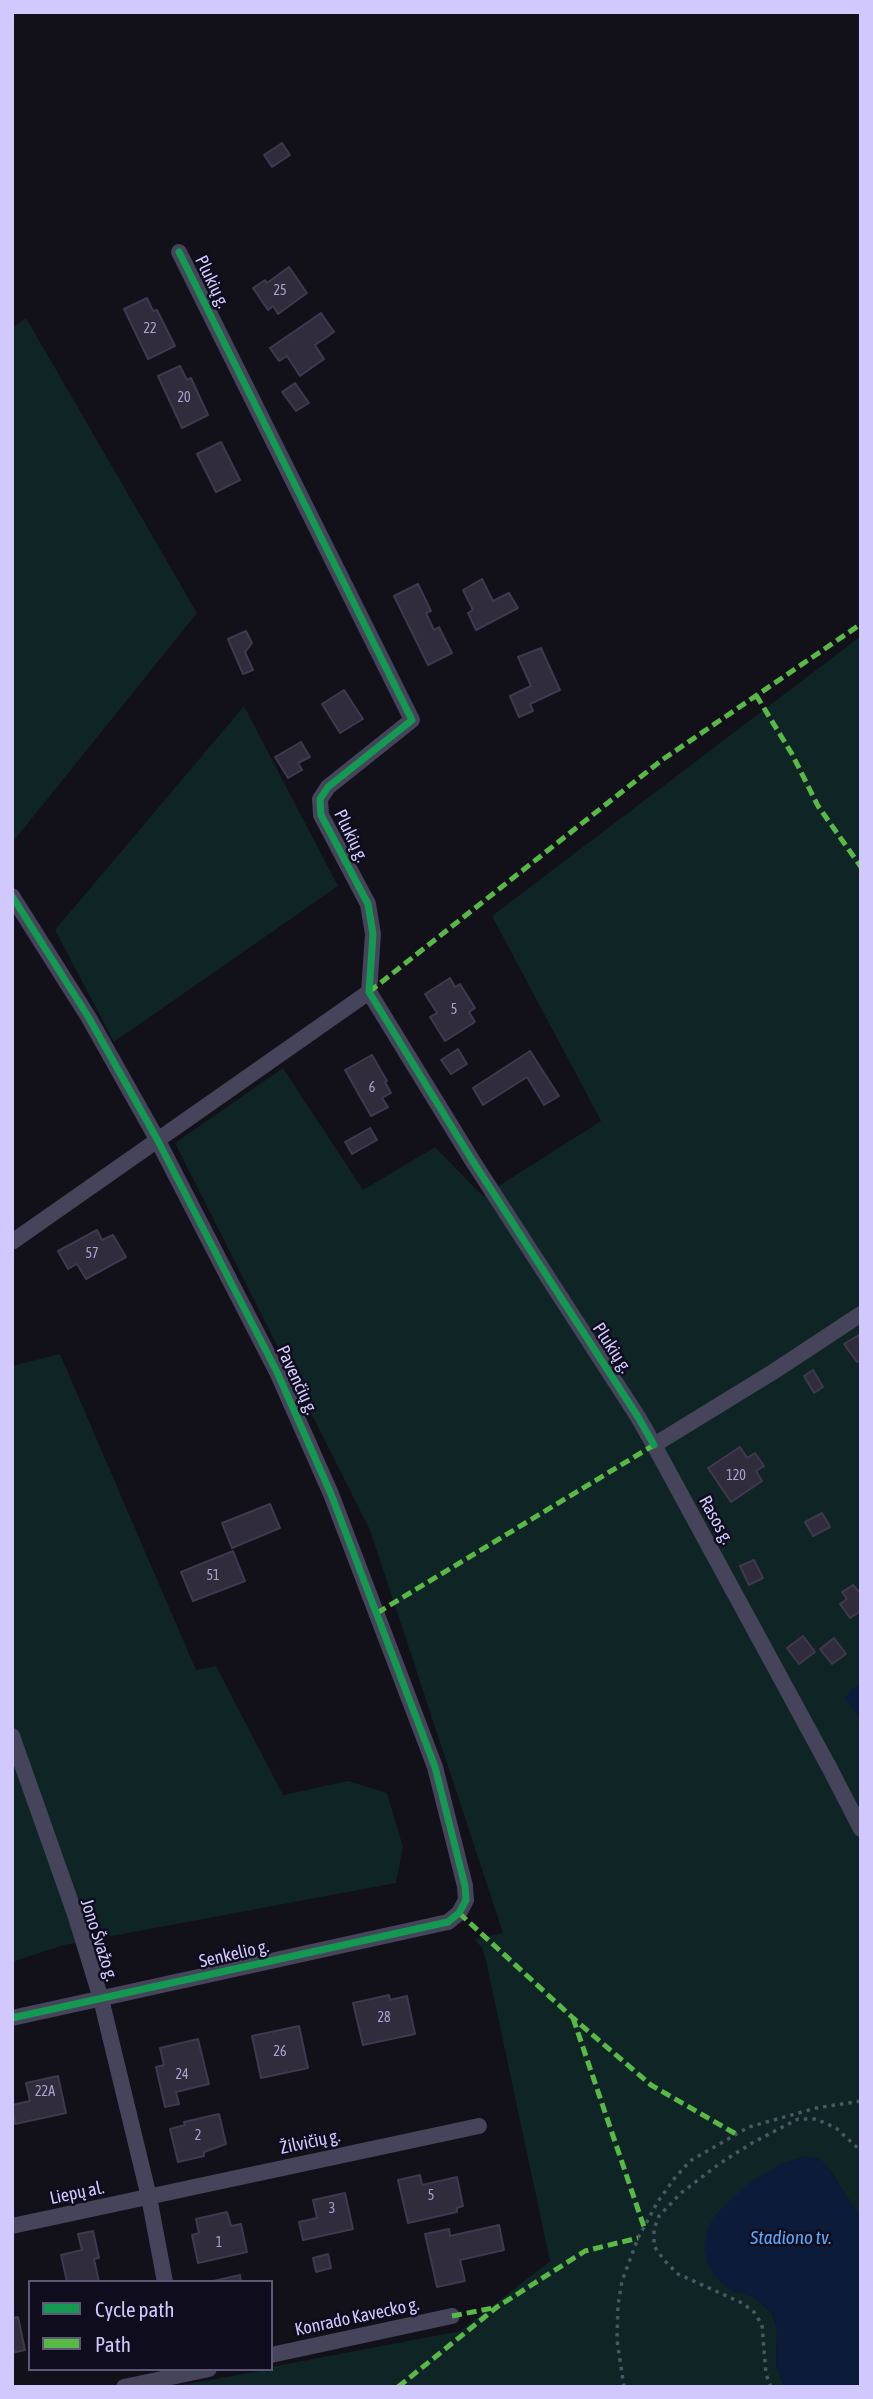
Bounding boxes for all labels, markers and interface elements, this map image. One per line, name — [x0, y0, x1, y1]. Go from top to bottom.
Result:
street label: Plukių g. — [190, 252, 234, 312]
house number: 25 — [273, 283, 287, 299]
house number: 22 — [143, 321, 157, 337]
house number: 20 — [177, 390, 191, 406]
street label: Plukių g. — [329, 806, 373, 866]
house number: 5 — [451, 1002, 457, 1018]
house number: 6 — [369, 1080, 375, 1096]
house number: 57 — [85, 1246, 99, 1262]
street label: Plukių g. — [588, 1319, 636, 1377]
street label: Pavenčių g. — [272, 1342, 322, 1418]
house number: 120 — [726, 1468, 746, 1484]
street label: Rasos g. — [694, 1492, 738, 1548]
house number: 51 — [206, 1568, 220, 1584]
street label: Jono Švažo g. — [76, 1896, 122, 1984]
street label: Senkelio g. — [197, 1935, 271, 1973]
house number: 28 — [377, 2010, 391, 2026]
house number: 26 — [273, 2044, 287, 2060]
house number: 24 — [175, 2067, 189, 2083]
house number: 22A — [35, 2084, 55, 2100]
street label: Žilvičių g. — [278, 2125, 342, 2159]
house number: 2 — [195, 2128, 201, 2144]
street label: Liepų al. — [48, 2177, 106, 2209]
house number: 5 — [428, 2188, 434, 2204]
house number: 3 — [329, 2201, 335, 2217]
water label: Stadiono tv. — [750, 2227, 832, 2249]
house number: 1 — [216, 2235, 222, 2251]
legend — [28, 2280, 273, 2371]
street label: Konrado Kavecko g. — [293, 2293, 421, 2341]
text: Cycle path — [95, 2297, 174, 2321]
text: Path — [95, 2332, 131, 2356]

